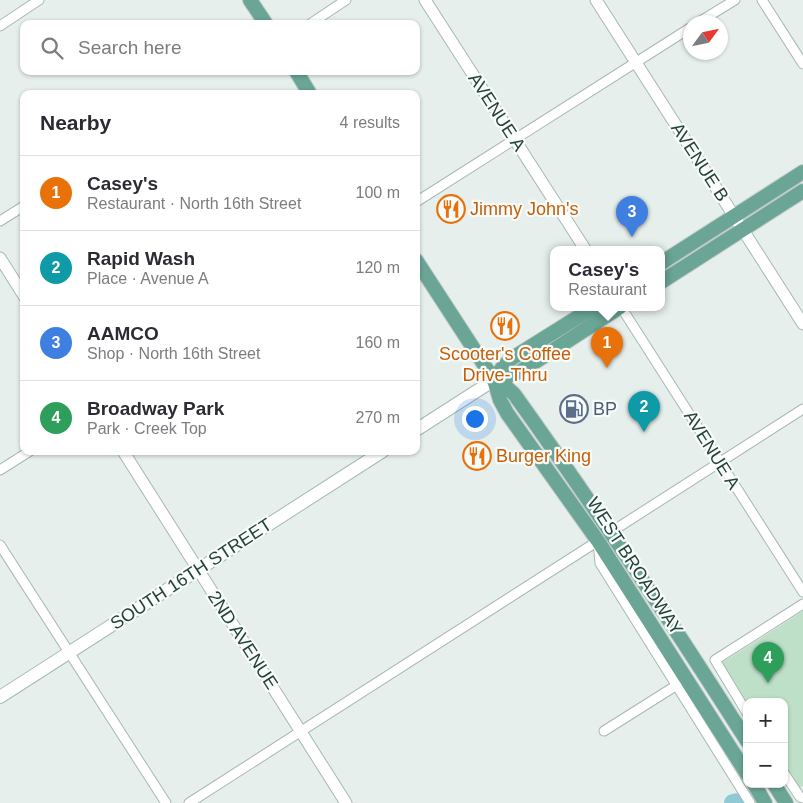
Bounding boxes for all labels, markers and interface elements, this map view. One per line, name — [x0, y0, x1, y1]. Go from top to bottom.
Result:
north arrow — [683, 15, 728, 60]
search box — [20, 20, 420, 75]
icon: search — [38, 34, 66, 62]
text: Search here — [78, 37, 182, 58]
street label: AVENUE A — [464, 69, 530, 155]
text: Nearby — [40, 111, 111, 134]
text: 4 results — [340, 114, 400, 131]
street label: AVENUE B — [667, 119, 733, 205]
text: Casey's — [87, 173, 158, 194]
text: 1 — [52, 184, 60, 201]
text: 100 m — [356, 184, 400, 201]
restaurant icon: Jimmy John's — [436, 194, 466, 224]
text: Restaurant · North 16th Street — [87, 195, 301, 212]
pin: 3 — [616, 196, 648, 237]
place label: Jimmy John's — [470, 199, 578, 219]
popup — [550, 246, 665, 311]
text: Rapid Wash — [87, 248, 195, 269]
text: 2 — [52, 259, 60, 276]
text: 120 m — [356, 259, 400, 276]
text: Casey's — [568, 259, 639, 280]
text: Place · Avenue A — [87, 270, 209, 287]
text: Restaurant — [568, 281, 647, 298]
restaurant icon: Scooter's Coffee Drive-Thru — [490, 311, 520, 341]
text: AAMCO — [87, 323, 159, 344]
pin: 1 — [591, 327, 623, 368]
text: 3 — [52, 334, 60, 351]
text: 160 m — [356, 334, 400, 351]
place label: Scooter's Coffee Drive-Thru — [439, 344, 571, 385]
text: Shop · North 16th Street — [87, 345, 260, 362]
pin: 2 — [628, 391, 660, 432]
fuel station icon: BP — [559, 394, 589, 424]
text: Broadway Park — [87, 398, 224, 419]
place label: BP — [593, 399, 617, 419]
your location — [462, 406, 488, 432]
street label: AVENUE A — [680, 407, 744, 493]
text: 4 — [52, 409, 60, 426]
text: 270 m — [356, 409, 400, 426]
text: Park · Creek Top — [87, 420, 207, 437]
restaurant icon: Burger King — [462, 441, 492, 471]
place label: Burger King — [496, 446, 591, 466]
street label: WEST BROADWAY — [583, 494, 687, 638]
street label: SOUTH 16TH STREET — [107, 514, 275, 634]
street label: 2ND AVENUE — [204, 587, 282, 693]
pin: 4 — [752, 642, 784, 683]
map controls — [743, 698, 788, 788]
button: + — [743, 698, 788, 743]
button: − — [743, 743, 788, 788]

